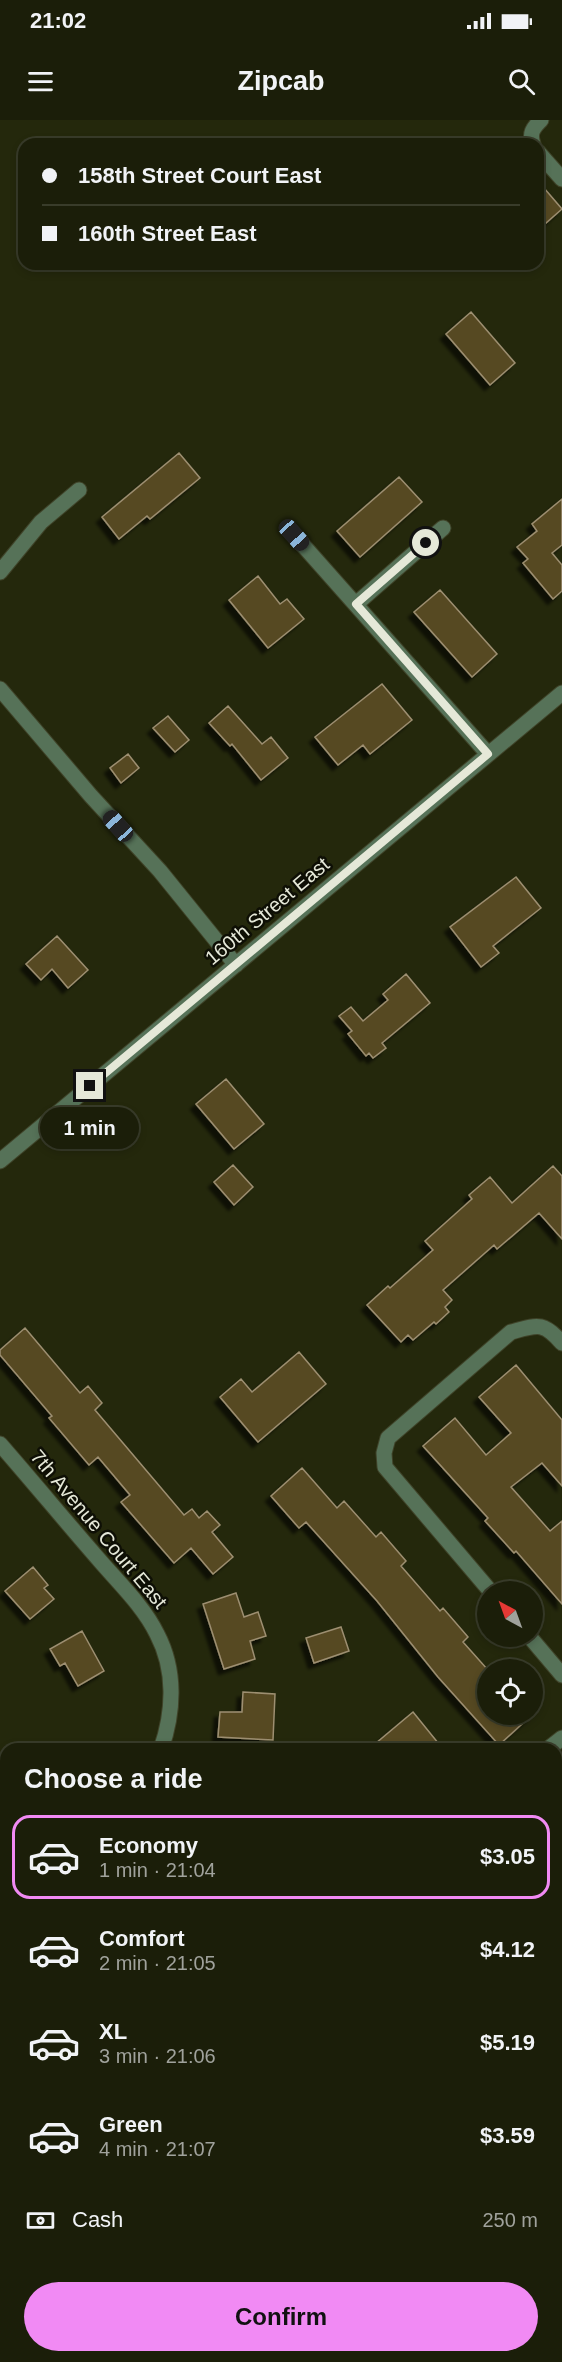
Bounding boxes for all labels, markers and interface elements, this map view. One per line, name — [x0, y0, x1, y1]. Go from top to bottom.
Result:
text: 21:02 — [30, 8, 86, 33]
icon: menu — [24, 65, 57, 98]
icon: search — [505, 65, 538, 98]
text: Zipcab — [237, 66, 325, 96]
text: 158th Street Court East — [78, 163, 321, 188]
text: 160th Street East — [78, 221, 257, 246]
car — [275, 516, 313, 554]
route start — [412, 529, 439, 556]
car — [99, 807, 137, 845]
street label: 160th Street East — [201, 853, 334, 969]
route end — [76, 1072, 103, 1099]
callout: 1 min — [40, 1107, 140, 1149]
text: 1 min — [63, 1117, 116, 1139]
street label: 7th Avenue Court East — [26, 1445, 172, 1613]
north arrow — [477, 1581, 543, 1647]
map controls — [477, 1581, 543, 1725]
button: locate — [477, 1659, 543, 1725]
text: Choose a ride — [24, 1764, 203, 1794]
icon: car — [27, 1830, 81, 1884]
text: Economy — [99, 1833, 198, 1858]
text: $3.05 — [480, 1844, 535, 1869]
text: 1 min · 21:04 — [99, 1859, 216, 1881]
icon: car — [27, 1923, 81, 1977]
text: Comfort — [99, 1926, 185, 1951]
text: $4.12 — [480, 1937, 535, 1962]
text: 2 min · 21:05 — [99, 1952, 216, 1974]
icon: car — [27, 2016, 81, 2070]
text: XL — [99, 2019, 127, 2044]
text: $5.19 — [480, 2030, 535, 2055]
text: 3 min · 21:06 — [99, 2045, 216, 2067]
icon: car — [27, 2109, 81, 2163]
text: Green — [99, 2112, 163, 2137]
text: $3.59 — [480, 2123, 535, 2148]
text: 4 min · 21:07 — [99, 2138, 216, 2160]
icon: cash — [24, 2204, 57, 2237]
text: Cash — [72, 2207, 123, 2232]
text: 250 m — [482, 2209, 538, 2231]
button: Confirm — [24, 2282, 538, 2351]

